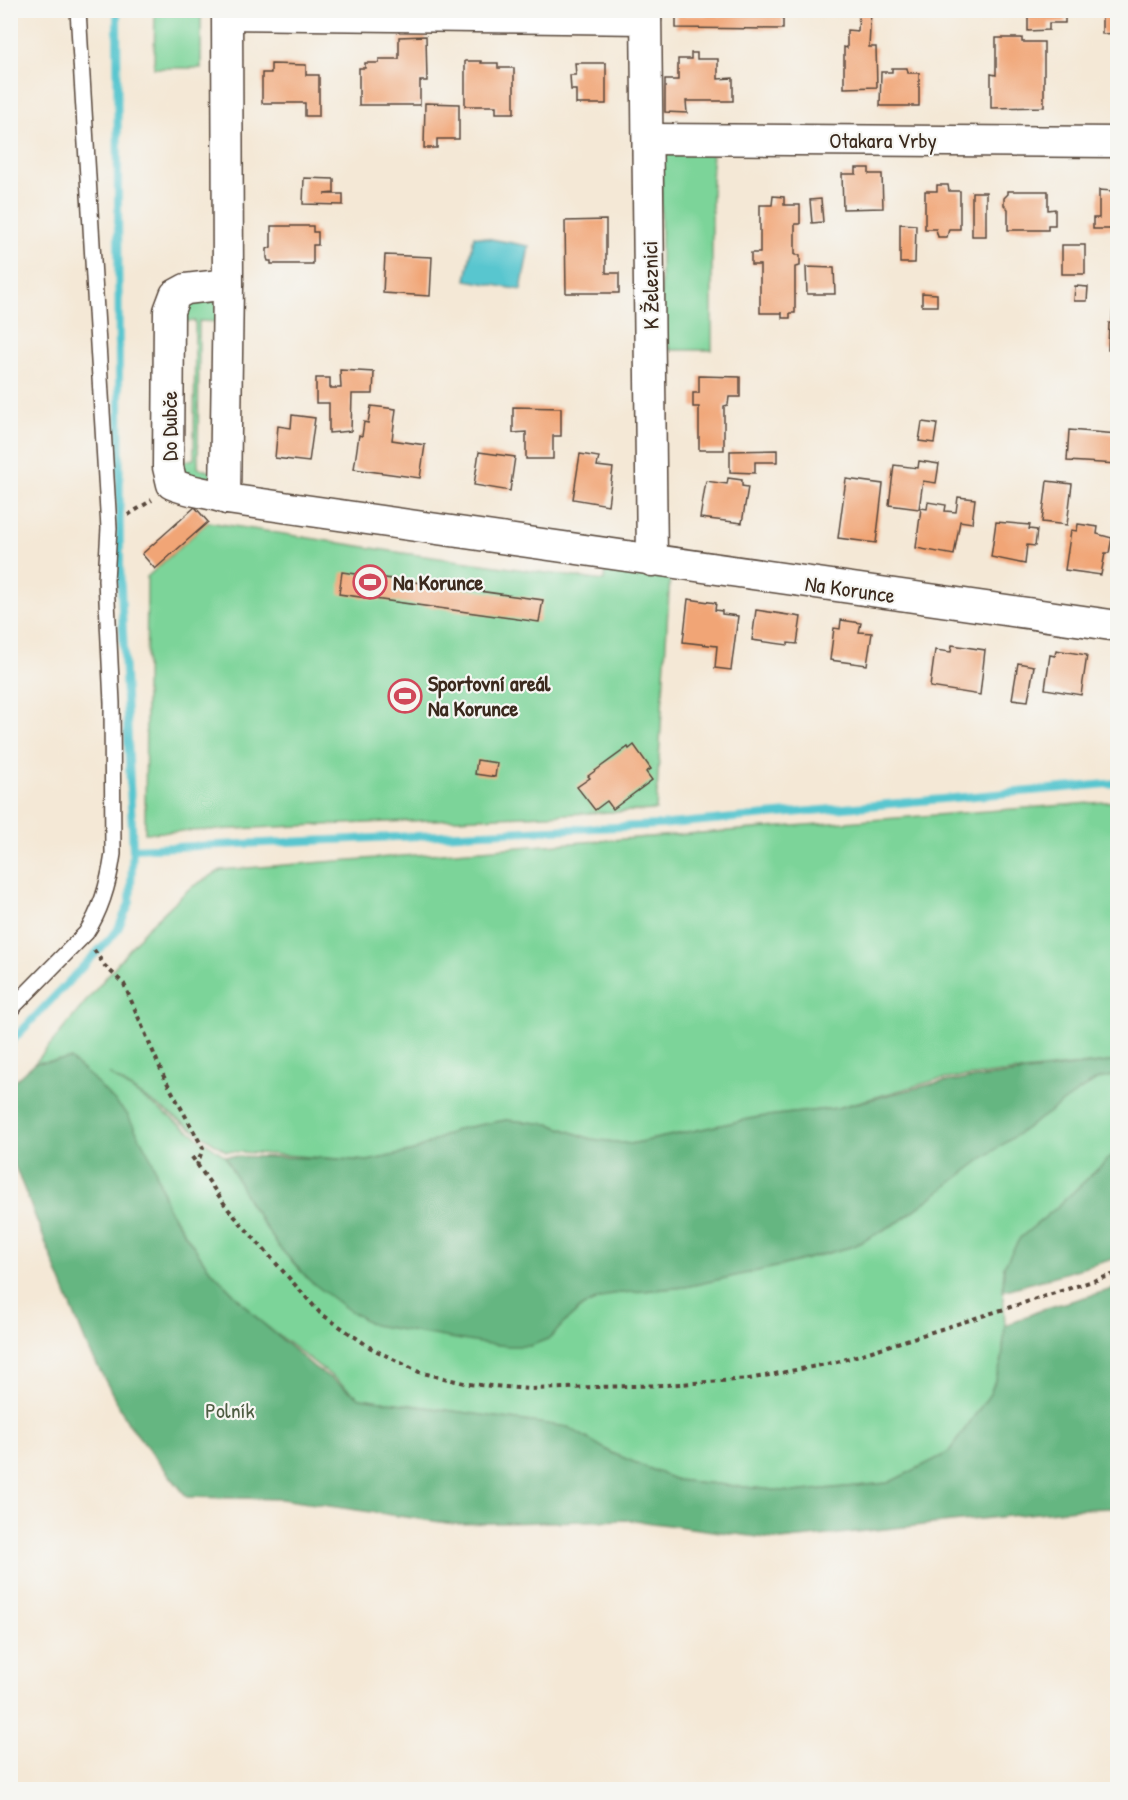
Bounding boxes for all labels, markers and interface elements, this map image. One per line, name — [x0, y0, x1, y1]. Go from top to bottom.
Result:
street label: Otakara Vrby — [829, 125, 937, 155]
street label: K Železnici — [634, 240, 666, 330]
street label: Do Dubče — [154, 391, 184, 461]
sports icon: Na Korunce — [352, 564, 388, 600]
place label: Na Korunce — [393, 567, 484, 597]
street label: Na Korunce — [803, 568, 897, 610]
place label: Sportovní areál Na Korunce — [428, 668, 551, 723]
sports icon: Sportovní areál Na Korunce — [387, 678, 423, 714]
park label: Polník — [205, 1395, 255, 1425]

